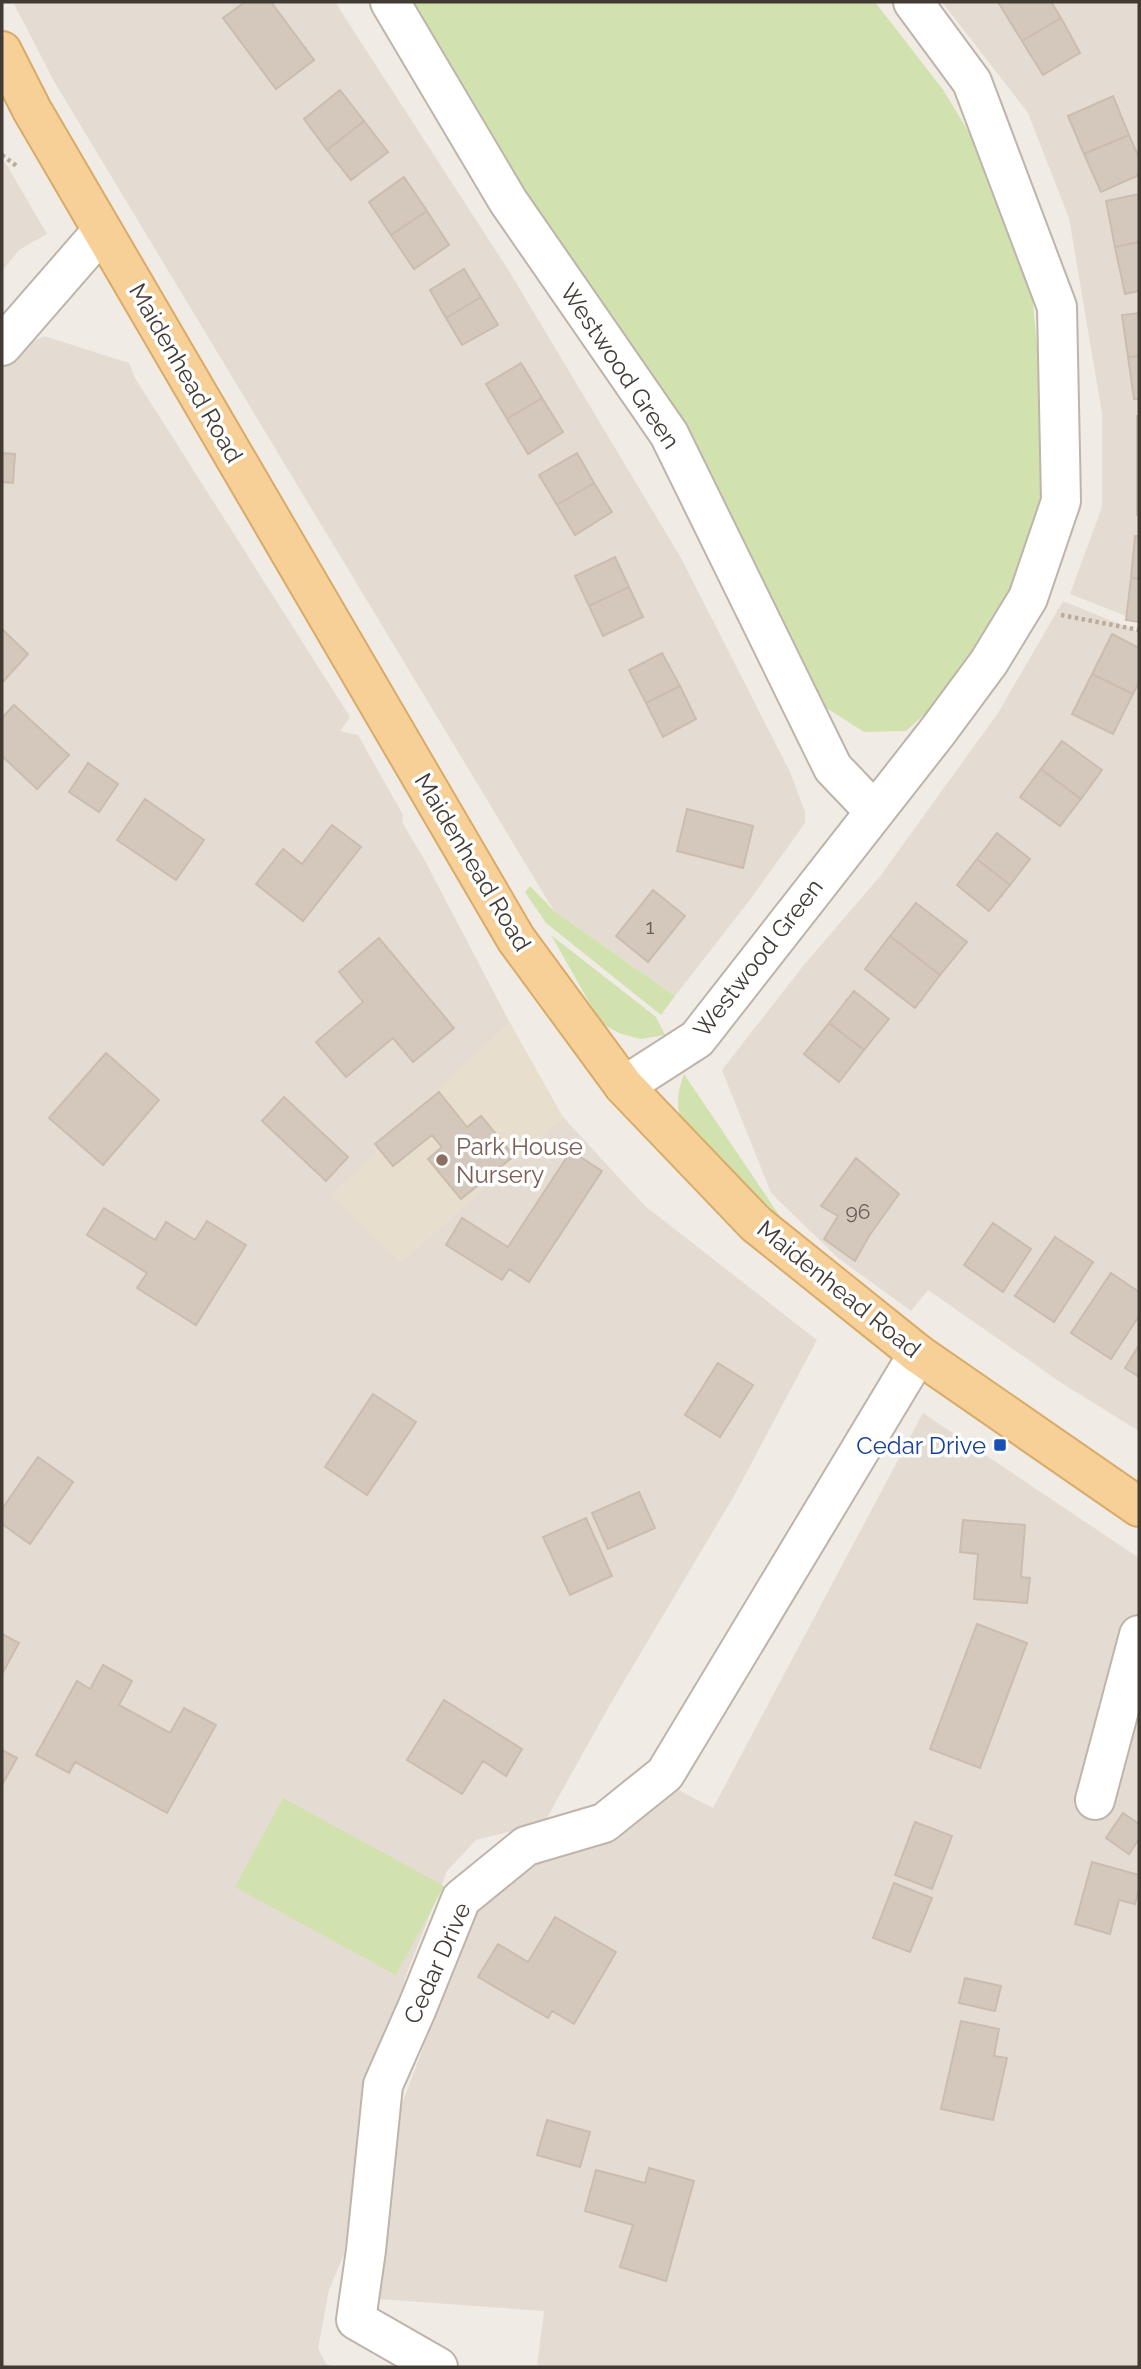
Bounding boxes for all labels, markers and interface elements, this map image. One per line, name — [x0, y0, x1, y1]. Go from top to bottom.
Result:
street label: Maidenhead Road — [123, 278, 249, 468]
street label: Westwood Green — [554, 278, 686, 454]
street label: Maidenhead Road — [409, 768, 537, 956]
street label: Westwood Green — [687, 873, 829, 1043]
house number: 1 — [646, 914, 655, 939]
place label: Park House Nursery — [456, 1132, 583, 1189]
marker: Park House Nursery — [434, 1152, 450, 1168]
house number: 96 — [846, 1199, 870, 1224]
street label: Maidenhead Road — [751, 1214, 927, 1364]
place label: Cedar Drive — [856, 1431, 986, 1460]
marker: Cedar Drive — [992, 1437, 1008, 1453]
street label: Cedar Drive — [397, 1898, 477, 2028]

